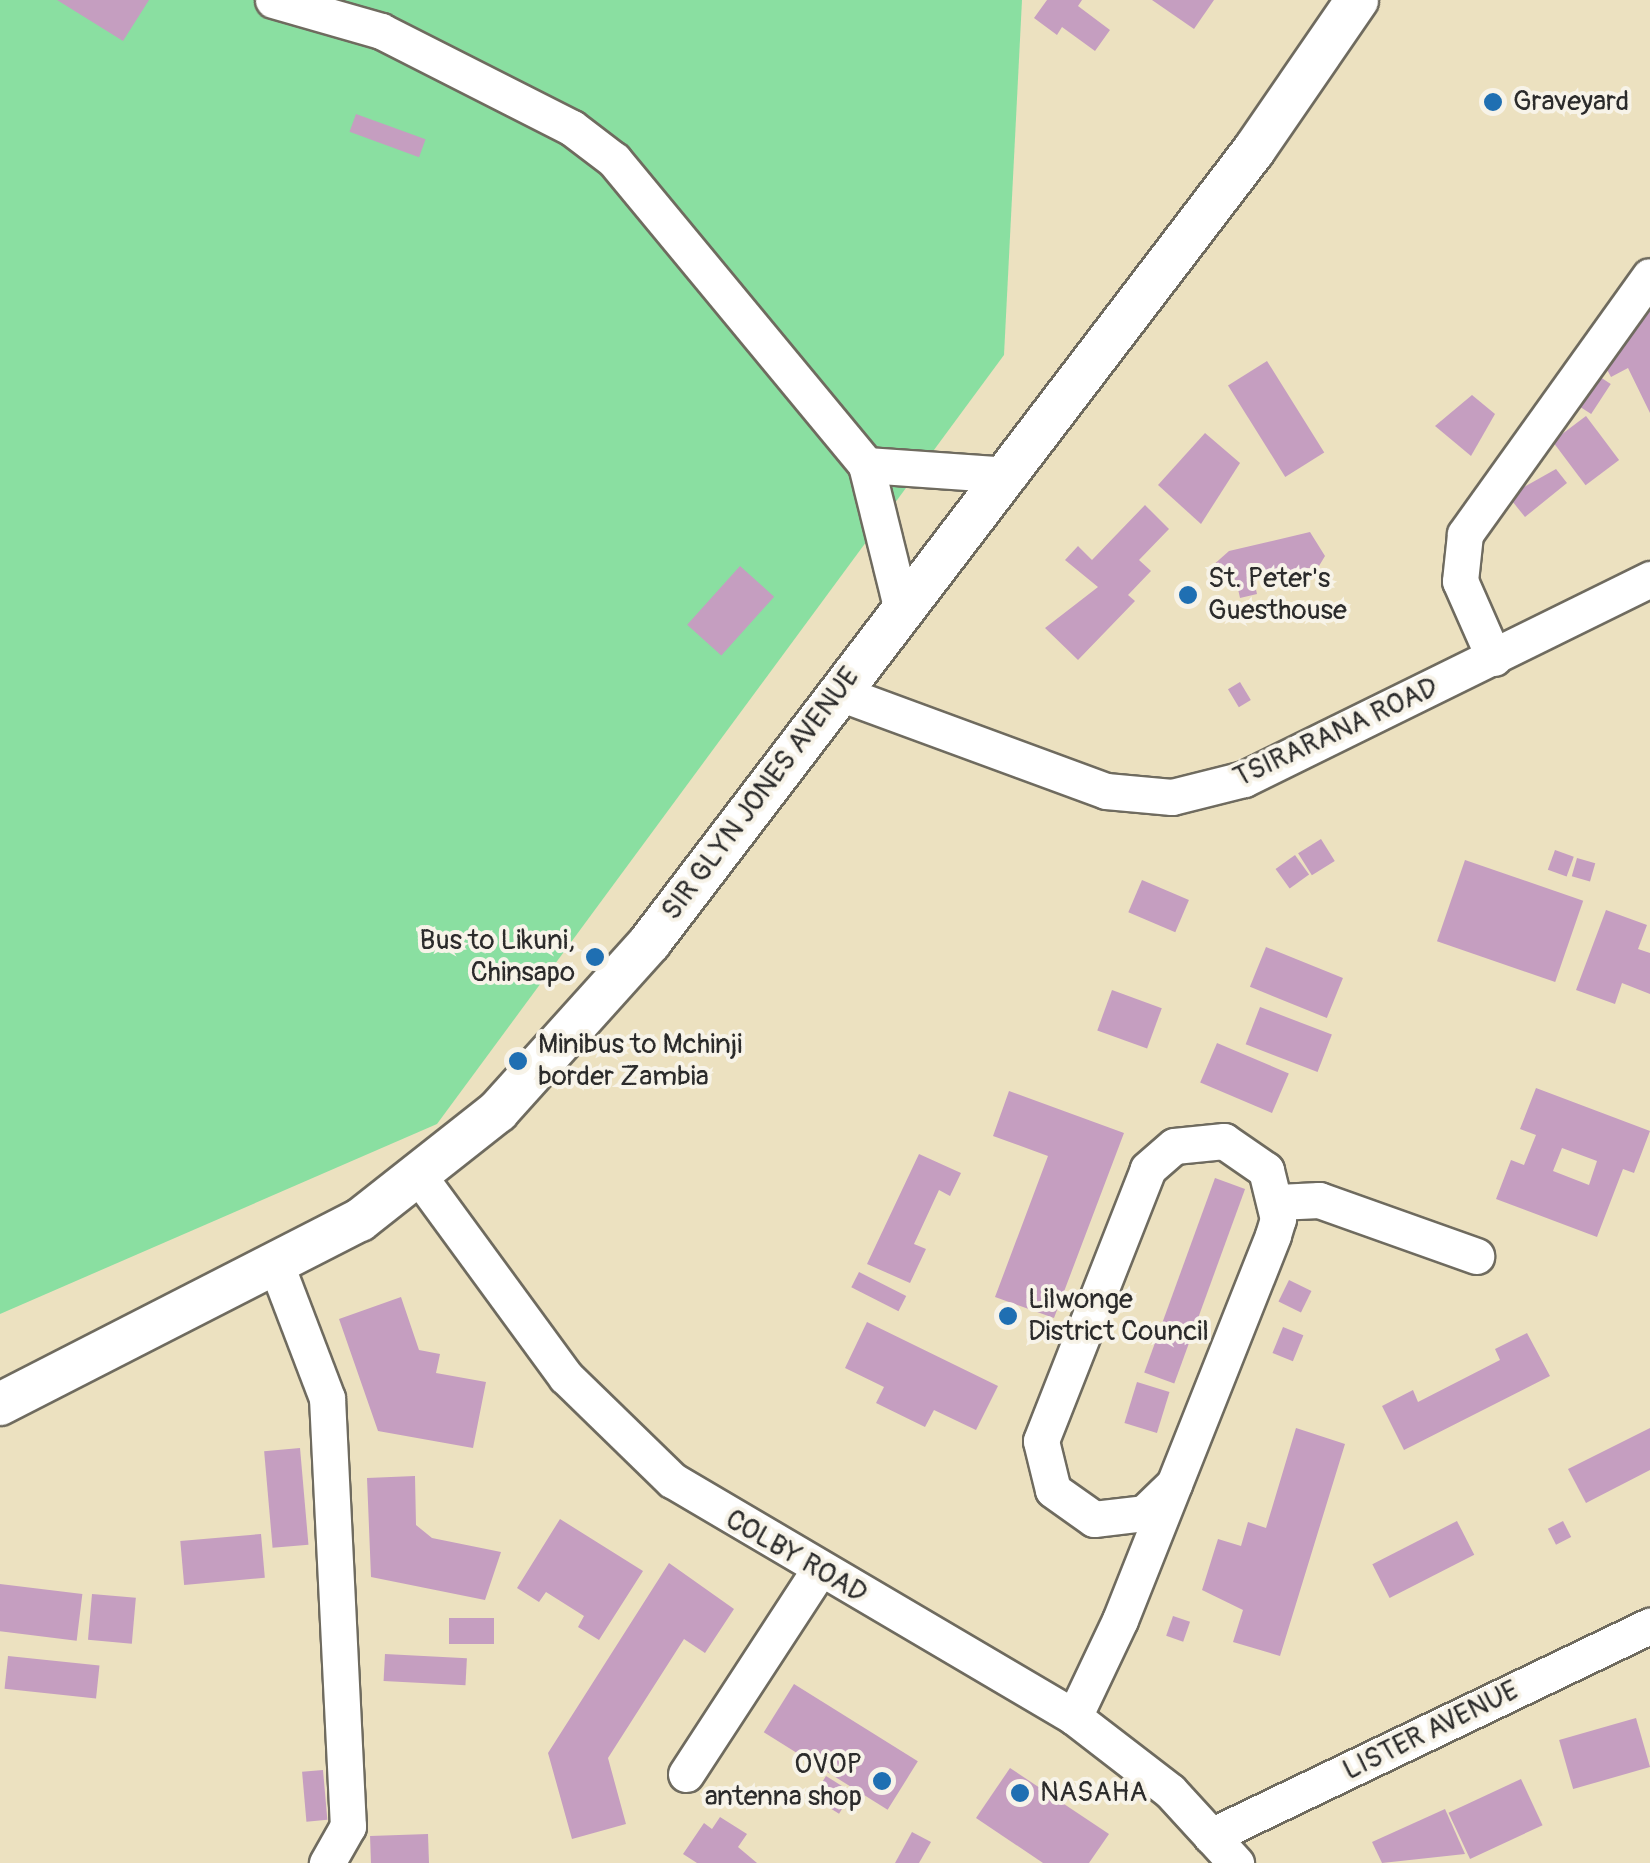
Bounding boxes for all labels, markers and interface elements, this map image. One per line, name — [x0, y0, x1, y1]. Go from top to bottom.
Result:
place label: Graveyard — [1513, 85, 1629, 119]
marker: Graveyard — [1482, 91, 1504, 113]
place label: St. Peter's Guesthouse — [1208, 562, 1347, 628]
marker: St. Peter's Guesthouse — [1177, 584, 1199, 606]
street label: SIR GLYN JONES AVENUE — [655, 661, 867, 927]
street label: TSIRARANA ROAD — [1229, 671, 1443, 795]
place label: Bus to Likuni, Chinsapo — [420, 924, 575, 990]
marker: Bus to Likuni, Chinsapo — [584, 946, 606, 968]
place label: Minibus to Mchinji border Zambia — [538, 1028, 742, 1094]
marker: Minibus to Mchinji border Zambia — [507, 1050, 529, 1072]
place label: Lilwonge District Council — [1028, 1283, 1209, 1349]
marker: Lilwonge District Council — [997, 1305, 1019, 1327]
street label: COLBY ROAD — [719, 1503, 873, 1611]
street label: LISTER AVENUE — [1338, 1674, 1524, 1788]
place label: OVOP antenna shop — [705, 1748, 862, 1814]
marker: OVOP antenna shop — [871, 1770, 893, 1792]
place label: NASAHA — [1040, 1776, 1147, 1810]
marker: NASAHA — [1009, 1782, 1031, 1804]

